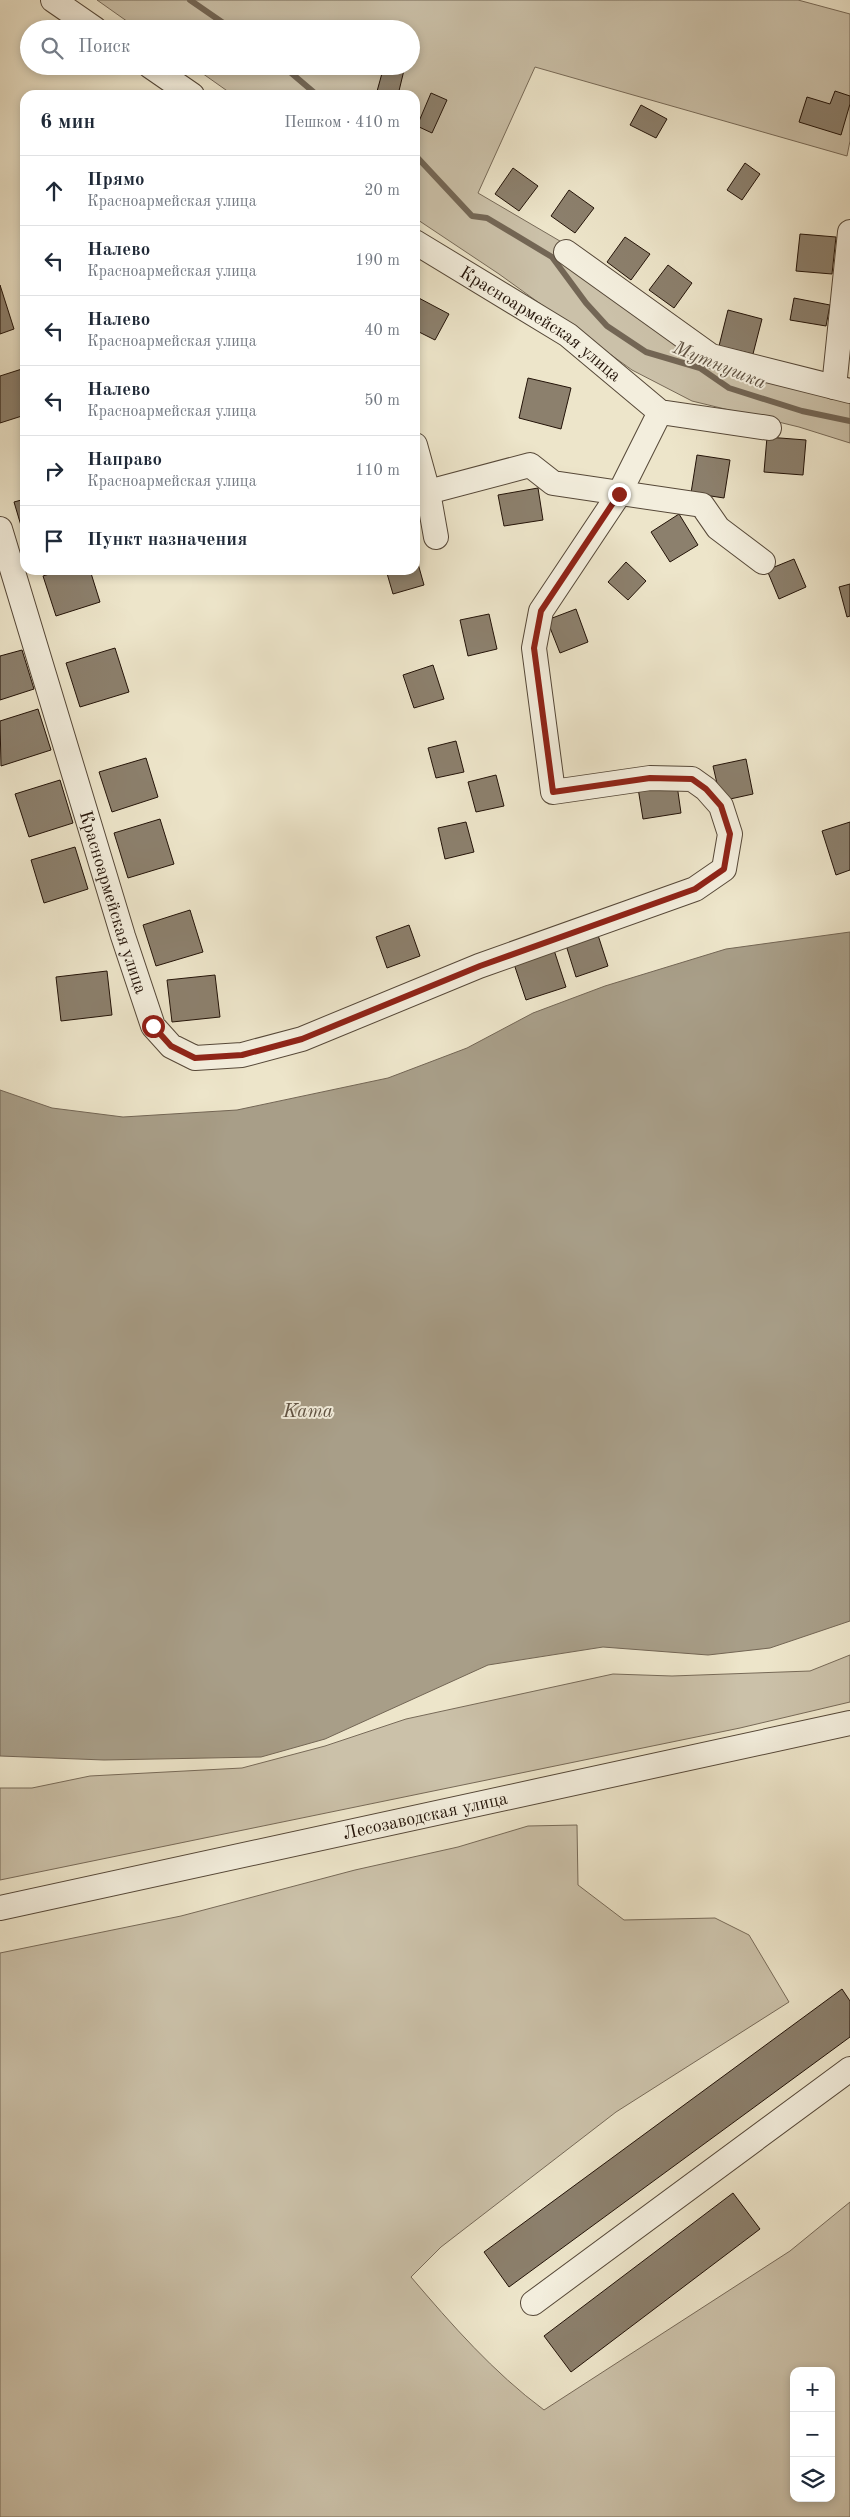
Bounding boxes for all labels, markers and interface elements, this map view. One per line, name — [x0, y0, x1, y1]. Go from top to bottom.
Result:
search box — [20, 20, 420, 75]
icon: search — [38, 34, 66, 62]
text: Поиск — [78, 38, 130, 57]
text: 6 мин — [40, 112, 95, 133]
text: Пешком · 410 m — [284, 115, 400, 131]
text: Прямо — [87, 171, 145, 190]
icon: ahead — [40, 177, 68, 205]
text: 20 m — [364, 183, 400, 199]
text: Красноармейская улица — [87, 194, 257, 210]
text: Налево — [87, 241, 150, 260]
icon: left — [40, 247, 68, 275]
text: 190 m — [355, 253, 400, 269]
street label: Красноармейская улица — [456, 263, 624, 385]
text: Красноармейская улица — [87, 264, 257, 280]
text: Налево — [87, 311, 150, 330]
icon: left — [40, 317, 68, 345]
text: 40 m — [364, 323, 400, 339]
text: Красноармейская улица — [87, 334, 257, 350]
water label: Мутнушка — [669, 339, 768, 394]
text: Налево — [87, 381, 150, 400]
icon: left — [40, 387, 68, 415]
text: 50 m — [364, 393, 400, 409]
text: Красноармейская улица — [87, 404, 257, 420]
text: Направо — [87, 451, 162, 470]
icon: right — [40, 457, 68, 485]
text: 110 m — [355, 463, 400, 479]
text: Красноармейская улица — [87, 474, 257, 490]
route end — [608, 483, 631, 506]
icon: arrive — [40, 527, 68, 555]
text: Пункт назначения — [87, 531, 247, 550]
street label: Красноармейская улица — [76, 809, 150, 996]
route start — [142, 1015, 165, 1038]
water label: Kama — [282, 1403, 333, 1422]
street label: Лесозаводская улица — [341, 1790, 509, 1843]
map controls — [790, 2367, 835, 2502]
button: + — [790, 2367, 835, 2412]
button: − — [790, 2412, 835, 2457]
button: layers — [790, 2457, 835, 2502]

